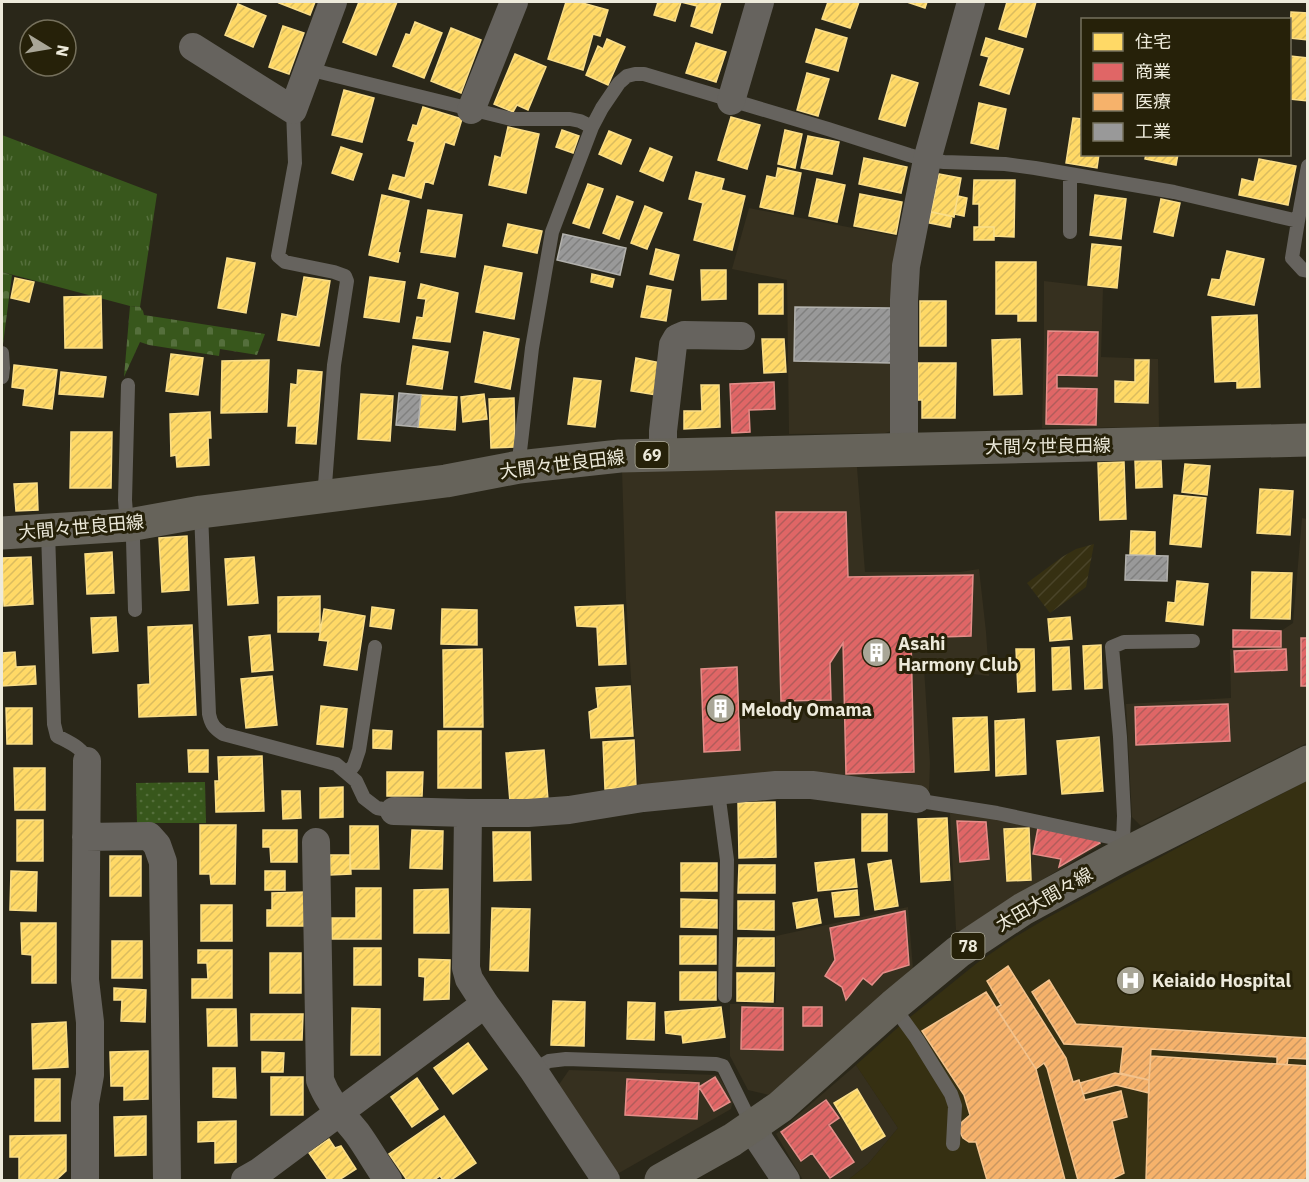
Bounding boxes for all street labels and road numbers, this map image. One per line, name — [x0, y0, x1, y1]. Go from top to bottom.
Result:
street label: 大間々世良田線 — [985, 433, 1111, 459]
road number: 69 — [636, 442, 668, 468]
street label: 大間々世良田線 — [498, 445, 626, 483]
street label: 大間々世良田線 — [17, 510, 145, 544]
street label: 太田大間々線 — [991, 862, 1097, 936]
road number: 78 — [952, 933, 984, 959]

